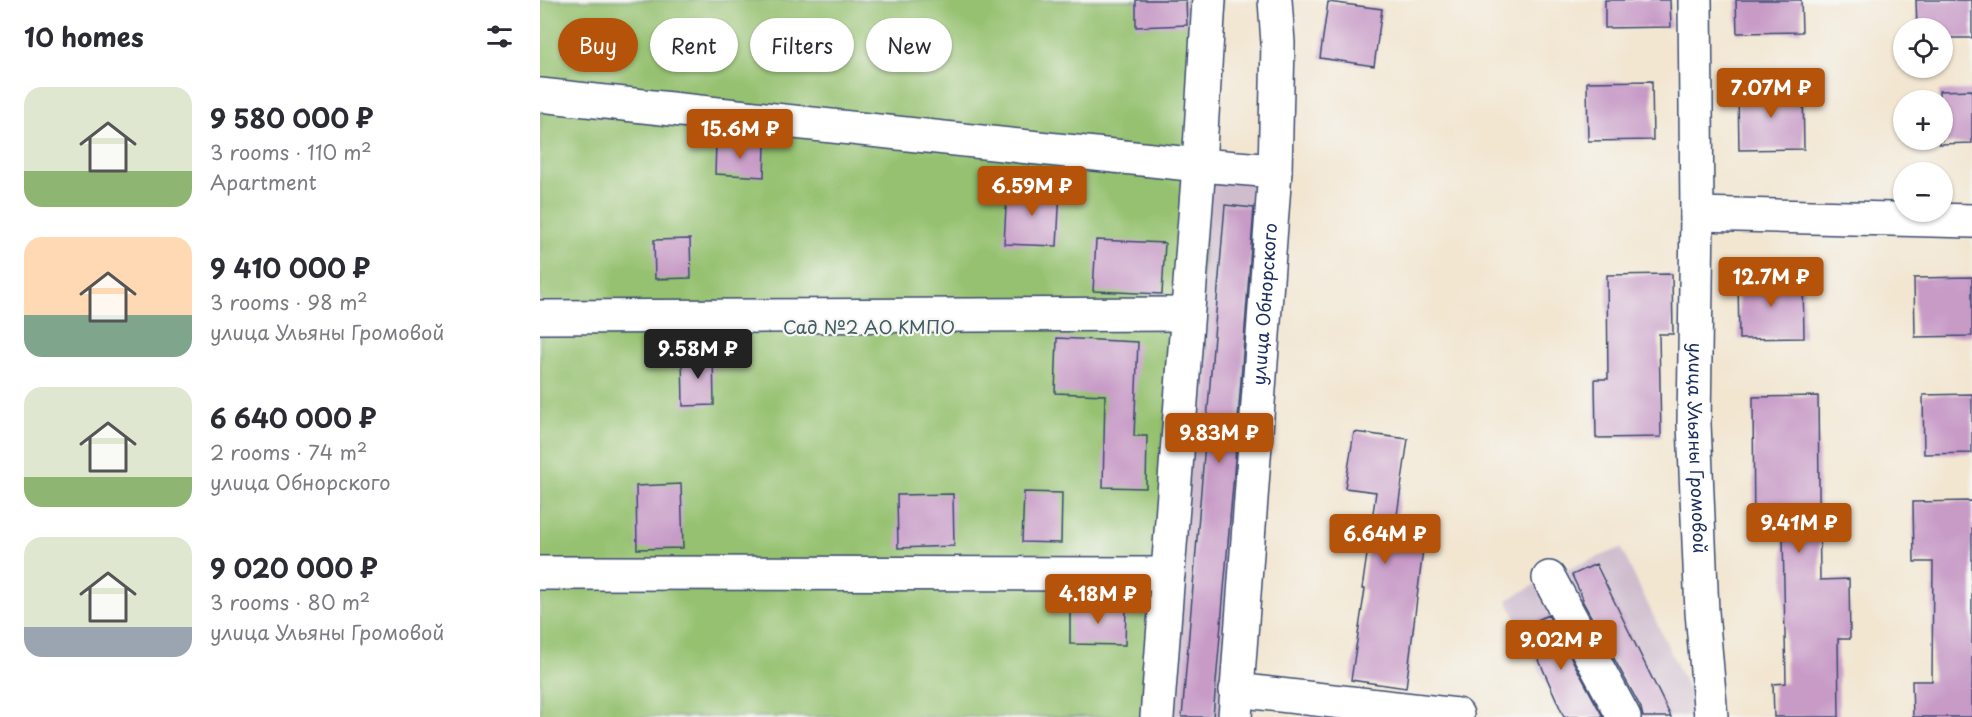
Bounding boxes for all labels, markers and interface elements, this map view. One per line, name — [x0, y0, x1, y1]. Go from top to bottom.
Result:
text: 10 homes — [24, 17, 144, 56]
chip: Buy — [558, 18, 638, 72]
chip: Rent — [650, 18, 738, 72]
chip: Filters — [750, 18, 854, 72]
chip: New — [866, 18, 952, 72]
map controls — [1893, 18, 1953, 222]
button: locate — [1893, 18, 1953, 78]
icon: filters — [483, 20, 516, 53]
pin: 7.07M ₽ — [1716, 68, 1826, 119]
text: 7.07M ₽ — [1731, 72, 1811, 102]
button: + — [1893, 90, 1953, 150]
text: 9 580 000 ₽ — [210, 98, 374, 137]
pin: 15.6M ₽ — [685, 109, 795, 160]
icon: home — [72, 111, 144, 183]
text: 15.6M ₽ — [701, 113, 779, 143]
text: 3 rooms · 110 m² — [210, 137, 372, 167]
button: − — [1893, 162, 1953, 222]
pin: 6.59M ₽ — [977, 166, 1087, 217]
text: Apartment — [210, 167, 317, 197]
text: 6.59M ₽ — [992, 170, 1072, 200]
street label: улица Обнорского — [1244, 222, 1283, 386]
text: 9 410 000 ₽ — [210, 248, 370, 287]
pin: 12.7M ₽ — [1716, 257, 1826, 308]
icon: home — [72, 261, 144, 333]
text: 12.7M ₽ — [1733, 261, 1809, 291]
text: 3 rooms · 98 m² — [210, 287, 368, 317]
park label: Сад №2 АО КМПО — [783, 313, 955, 340]
text: улица Ульяны Громовой — [210, 317, 444, 347]
pin: 9.58M ₽ — [643, 329, 753, 380]
text: 9.58M ₽ — [658, 333, 738, 363]
street label: улица Ульяны Громовой — [1682, 342, 1714, 554]
text: 6 640 000 ₽ — [210, 398, 376, 437]
icon: home — [72, 411, 144, 483]
pin: 9.83M ₽ — [1164, 413, 1274, 464]
text: 9.83M ₽ — [1179, 417, 1259, 447]
text: 2 rooms · 74 m² — [210, 437, 367, 467]
text: улица Обнорского — [210, 467, 391, 497]
pin: 9.41M ₽ — [1744, 503, 1854, 554]
text: 9.41M ₽ — [1760, 507, 1838, 537]
pin: 6.64M ₽ — [1330, 514, 1440, 565]
text: 6.64M ₽ — [1344, 518, 1426, 548]
text: 9 020 000 ₽ — [210, 548, 378, 587]
icon: home — [72, 561, 144, 633]
pin: 4.18M ₽ — [1043, 574, 1153, 625]
text: 4.18M ₽ — [1059, 578, 1137, 608]
text: 3 rooms · 80 m² — [210, 587, 370, 617]
text: улица Ульяны Громовой — [210, 617, 444, 647]
pin: 9.02M ₽ — [1506, 620, 1616, 671]
text: 9.02M ₽ — [1520, 624, 1602, 654]

